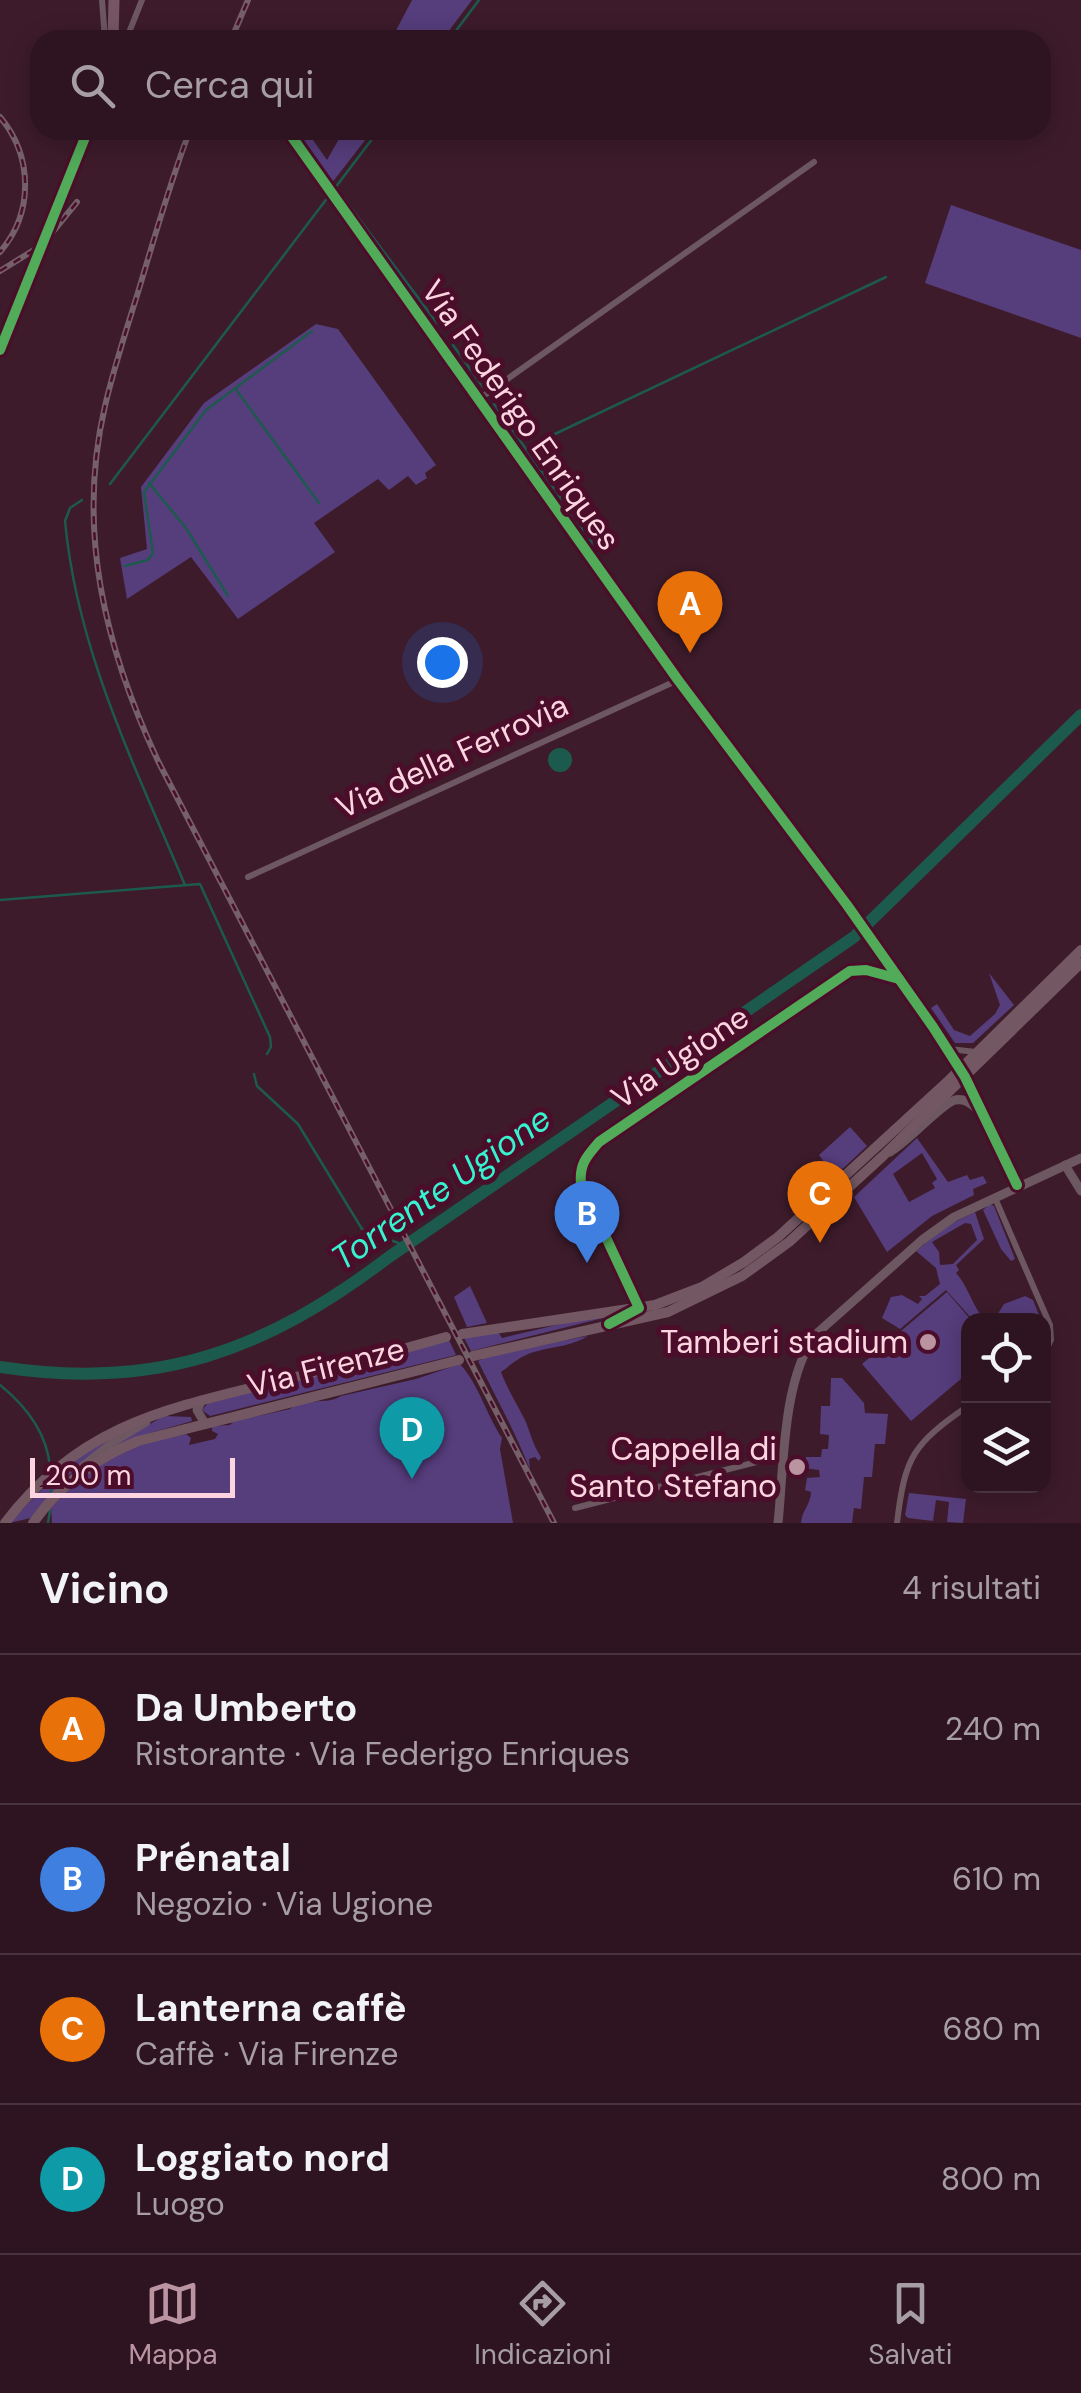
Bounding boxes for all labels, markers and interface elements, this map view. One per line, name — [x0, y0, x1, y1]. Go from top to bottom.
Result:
search box — [30, 30, 1051, 140]
icon: search — [65, 58, 120, 113]
text: Cerca qui — [145, 60, 314, 110]
street label: Via Federigo Enriques — [412, 272, 630, 558]
pin: A — [658, 570, 722, 653]
your location — [417, 637, 468, 688]
street label: Via della Ferrovia — [329, 684, 575, 828]
street label: Via Ugione — [603, 996, 757, 1118]
water label: Torrente Ugione — [322, 1095, 560, 1281]
pin: C — [788, 1160, 852, 1243]
pin: B — [554, 1180, 620, 1263]
map controls — [961, 1313, 1051, 1493]
button: locate — [961, 1313, 1051, 1403]
place label: Tamberi stadium — [660, 1321, 908, 1363]
street label: Via Firenze — [243, 1327, 409, 1407]
marker: Tamberi stadium — [917, 1331, 939, 1353]
pin: D — [380, 1396, 444, 1479]
button: layers — [961, 1403, 1051, 1493]
place label: Cappella di Santo Stefano — [569, 1428, 777, 1507]
scale bar — [30, 1453, 235, 1498]
marker: Cappella di Santo Stefano — [786, 1456, 808, 1478]
text: 200 m — [45, 1457, 132, 1494]
text: Vicino — [40, 1561, 170, 1616]
text: 4 risultati — [902, 1567, 1041, 1609]
text: Da Umberto — [135, 1683, 357, 1733]
text: A — [61, 1708, 84, 1750]
text: 240 m — [945, 1708, 1041, 1750]
text: Ristorante · Via Federigo Enriques — [135, 1733, 630, 1775]
text: Prénatal — [135, 1833, 291, 1883]
text: B — [62, 1858, 83, 1900]
text: 610 m — [952, 1858, 1041, 1900]
text: Negozio · Via Ugione — [135, 1883, 433, 1925]
text: Lanterna caffè — [135, 1983, 407, 2033]
text: C — [61, 2008, 84, 2050]
text: 680 m — [943, 2008, 1041, 2050]
text: Caffè · Via Firenze — [135, 2033, 398, 2075]
text: Loggiato nord — [135, 2133, 390, 2183]
text: D — [61, 2158, 84, 2200]
text: 800 m — [941, 2158, 1041, 2200]
text: Luogo — [135, 2183, 225, 2225]
tab: Mappa — [128, 2276, 217, 2373]
tab: Indicazioni — [474, 2276, 611, 2373]
tab: Salvati — [868, 2276, 953, 2373]

